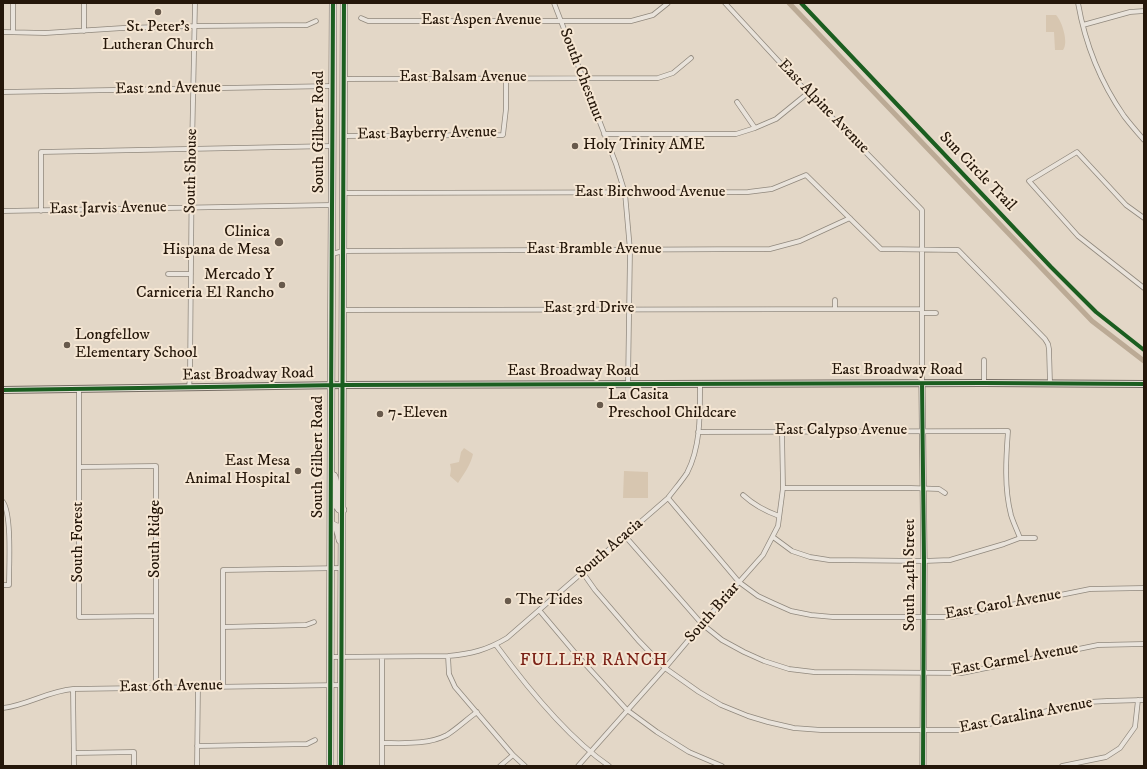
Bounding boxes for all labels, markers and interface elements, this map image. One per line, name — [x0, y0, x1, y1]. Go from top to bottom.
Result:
marker: St. Peter's Lutheran Church — [153, 7, 163, 17]
street label: East Aspen Avenue — [421, 11, 541, 31]
place label: St. Peter's Lutheran Church — [102, 18, 214, 56]
street label: South Chestnut — [554, 26, 608, 124]
street label: East Alpine Avenue — [773, 56, 873, 158]
street label: East Balsam Avenue — [399, 68, 527, 88]
street label: South Gilbert Road — [310, 71, 330, 193]
street label: East 2nd Avenue — [115, 78, 221, 100]
street label: East Bayberry Avenue — [357, 123, 497, 145]
street label: South Shouse — [182, 128, 202, 214]
street label: Sun Circle Trail — [935, 129, 1019, 215]
place label: Holy Trinity AME — [583, 136, 705, 156]
marker: Holy Trinity AME — [570, 141, 580, 151]
street label: East Birchwood Avenue — [575, 183, 725, 203]
street label: East Jarvis Avenue — [49, 198, 167, 220]
place label: Clinica Hispana de Mesa — [162, 223, 270, 261]
marker: Clinica Hispana de Mesa — [273, 236, 285, 248]
street label: East Bramble Avenue — [526, 240, 662, 260]
place label: Mercado Y Carniceria El Rancho — [136, 266, 274, 304]
marker: Mercado Y Carniceria El Rancho — [277, 280, 287, 290]
street label: East 3rd Drive — [544, 299, 634, 319]
place label: Longfellow Elementary School — [75, 326, 197, 364]
marker: Longfellow Elementary School — [62, 340, 72, 350]
street label: East Broadway Road — [831, 361, 963, 381]
street label: East Broadway Road — [507, 362, 639, 382]
street label: East Broadway Road — [182, 364, 314, 386]
place label: La Casita Preschool Childcare — [608, 386, 736, 424]
street label: South Gilbert Road — [309, 396, 329, 518]
marker: La Casita Preschool Childcare — [595, 400, 605, 410]
place label: 7-Eleven — [388, 404, 448, 424]
marker: 7-Eleven — [375, 409, 385, 419]
street label: East Calypso Avenue — [775, 421, 907, 441]
place label: East Mesa Animal Hospital — [185, 452, 290, 490]
marker: East Mesa Animal Hospital — [293, 466, 303, 476]
street label: South Ridge — [146, 500, 166, 578]
street label: South Forest — [69, 502, 89, 582]
street label: South Acacia — [573, 515, 647, 583]
street label: South 24th Street — [901, 519, 921, 631]
street label: South Briar — [682, 579, 744, 647]
street label: East Carol Avenue — [943, 585, 1063, 625]
place label: The Tides — [516, 591, 583, 611]
marker: The Tides — [503, 596, 513, 606]
street label: East Carmel Avenue — [950, 639, 1080, 681]
district label: FULLER RANCH — [520, 651, 668, 671]
street label: East 6th Avenue — [119, 676, 223, 698]
street label: East Catalina Avenue — [958, 694, 1094, 738]

